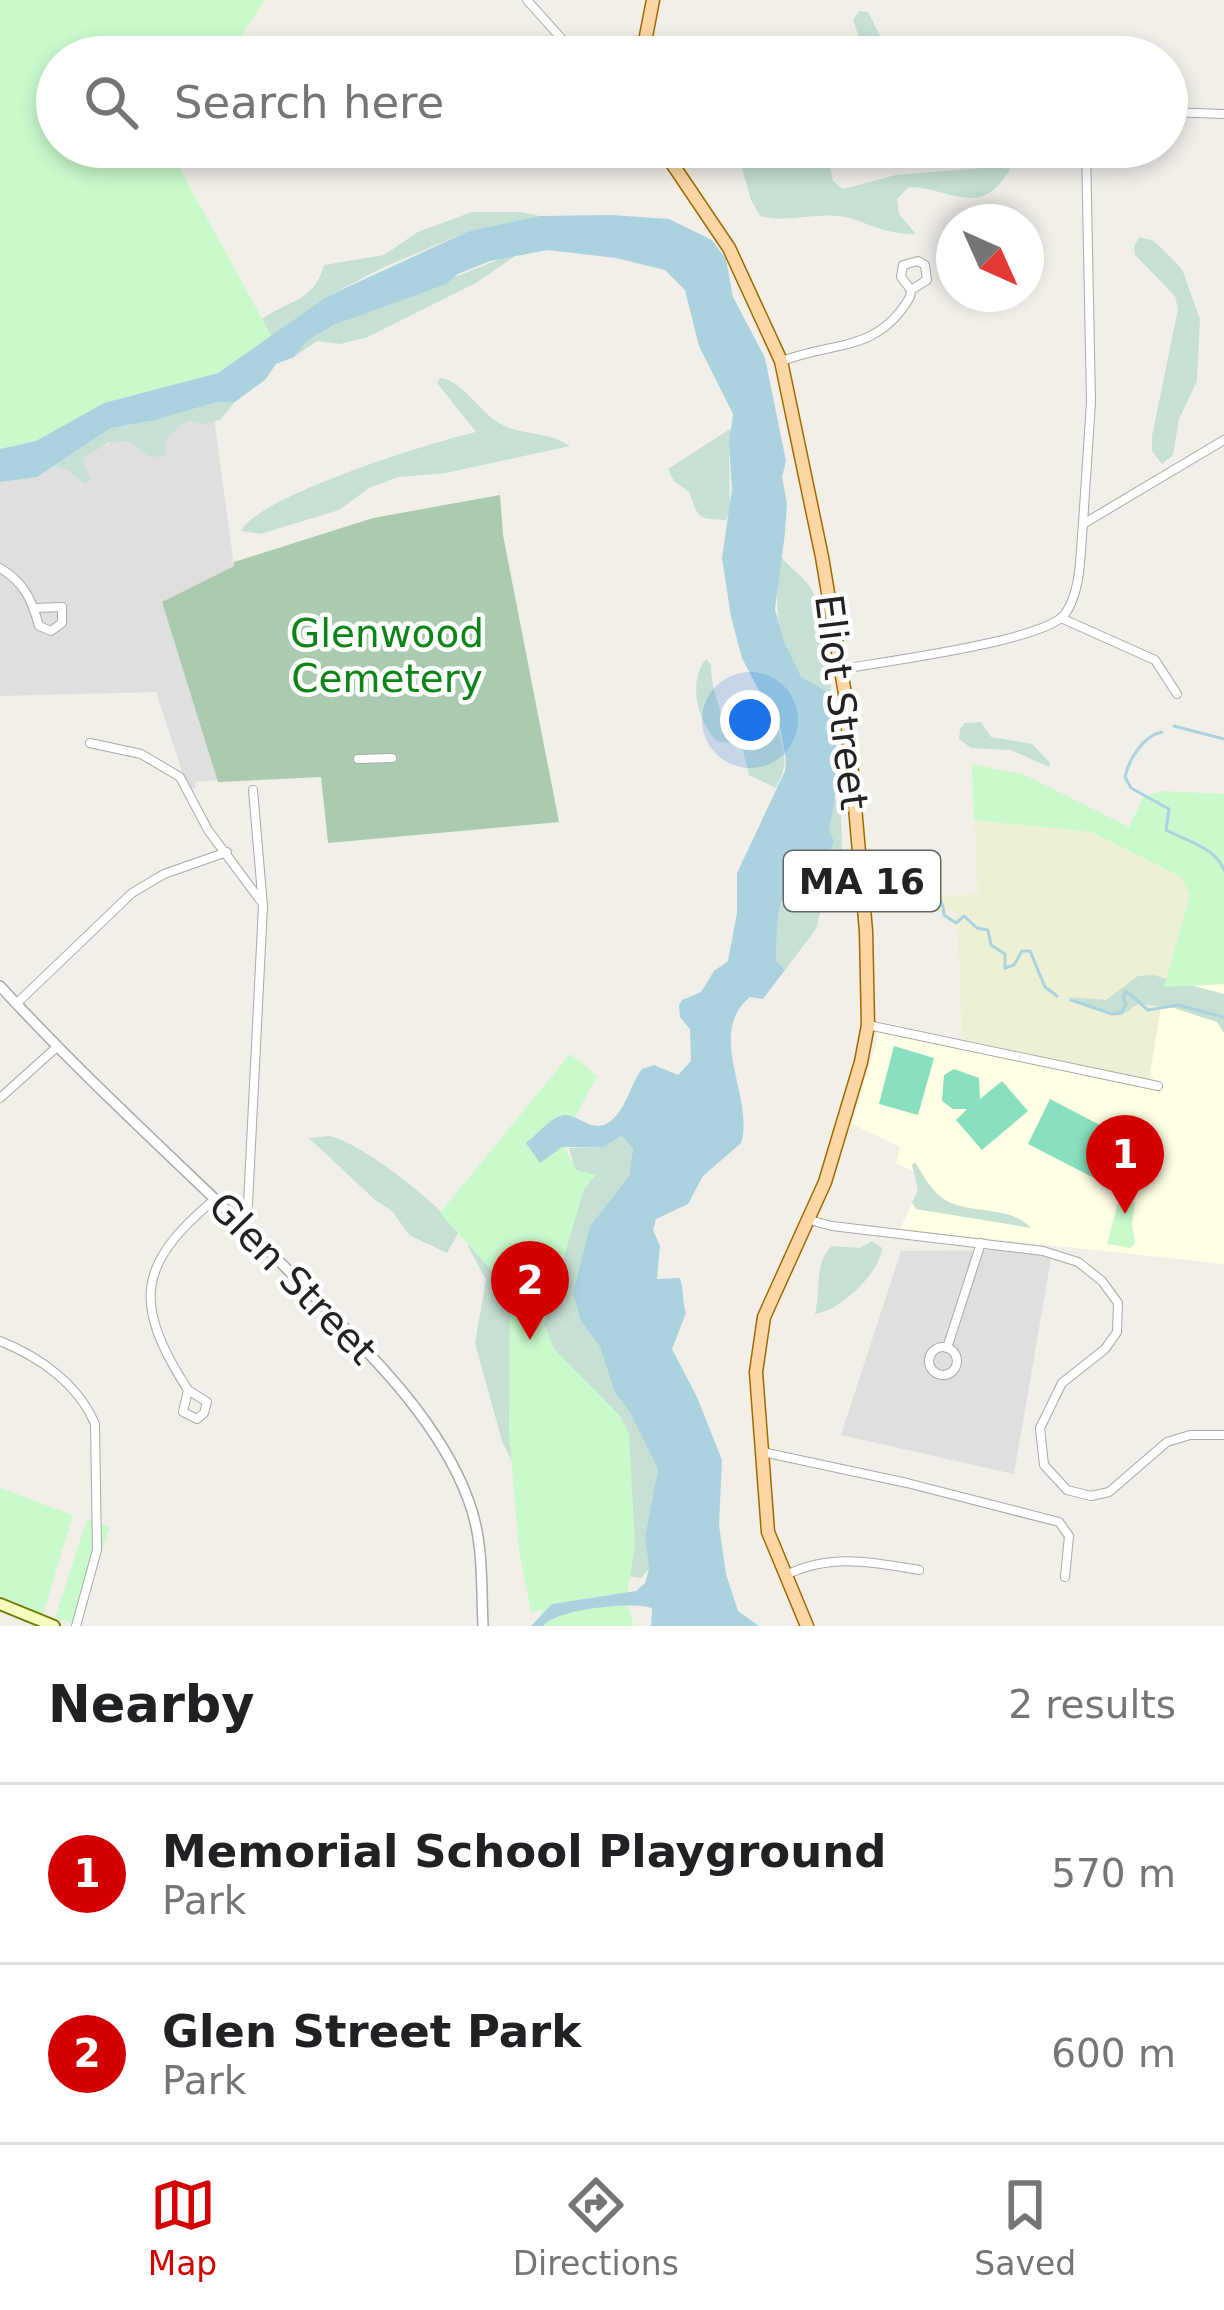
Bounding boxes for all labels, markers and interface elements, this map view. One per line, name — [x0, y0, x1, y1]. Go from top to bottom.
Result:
search box — [36, 36, 1188, 168]
icon: search — [78, 69, 144, 135]
text: Search here — [174, 76, 444, 129]
north arrow — [936, 204, 1044, 312]
street label: Eliot Street — [806, 592, 877, 812]
park label: Glenwood Cemetery — [290, 611, 484, 701]
your location — [720, 690, 780, 750]
road number: MA 16 — [784, 851, 940, 911]
pin: 1 — [1086, 1115, 1164, 1214]
street label: Glen Street — [200, 1183, 385, 1373]
pin: 2 — [491, 1241, 569, 1340]
text: Nearby — [48, 1675, 255, 1734]
text: 2 results — [1008, 1682, 1176, 1727]
text: Memorial School Playground — [162, 1825, 887, 1878]
text: 1 — [73, 1851, 101, 1896]
text: 570 m — [1051, 1851, 1176, 1896]
text: Park — [162, 1878, 246, 1923]
text: Glen Street Park — [162, 2005, 581, 2058]
text: 2 — [73, 2031, 101, 2076]
text: 600 m — [1051, 2031, 1176, 2076]
text: Park — [162, 2058, 246, 2103]
tab: Map — [148, 2172, 217, 2283]
tab: Directions — [513, 2172, 679, 2283]
tab: Saved — [974, 2172, 1076, 2283]

